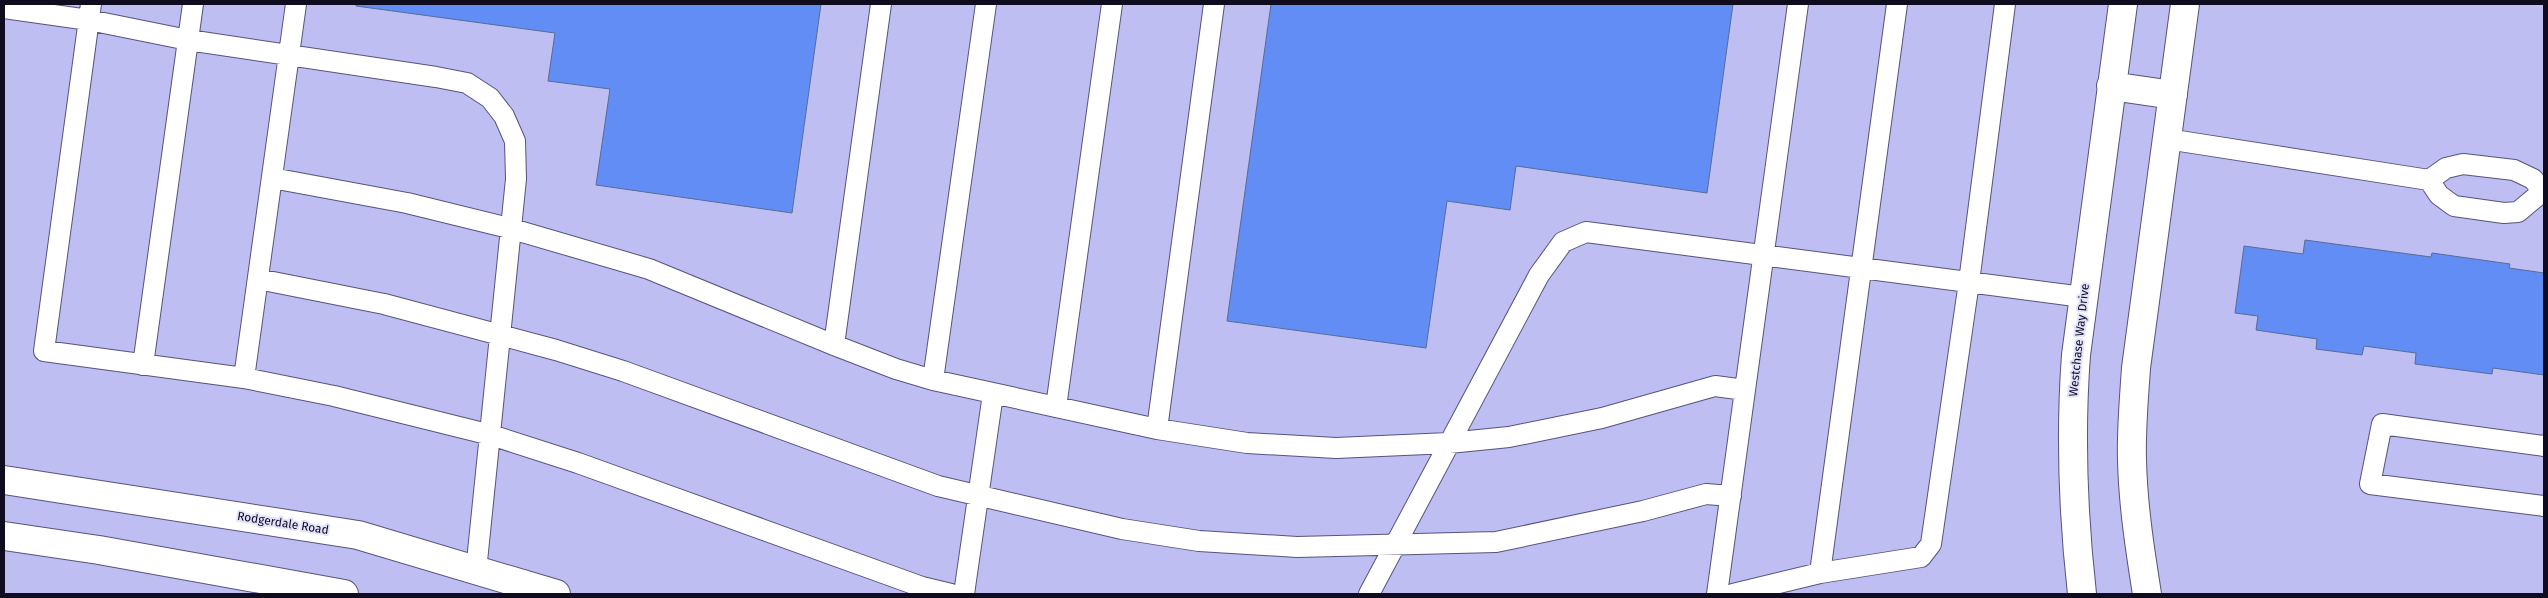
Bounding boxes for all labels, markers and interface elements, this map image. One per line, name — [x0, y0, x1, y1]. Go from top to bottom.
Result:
street label: Westchase Way Drive — [2066, 283, 2092, 397]
street label: Rodgerdale Road — [236, 509, 330, 537]

